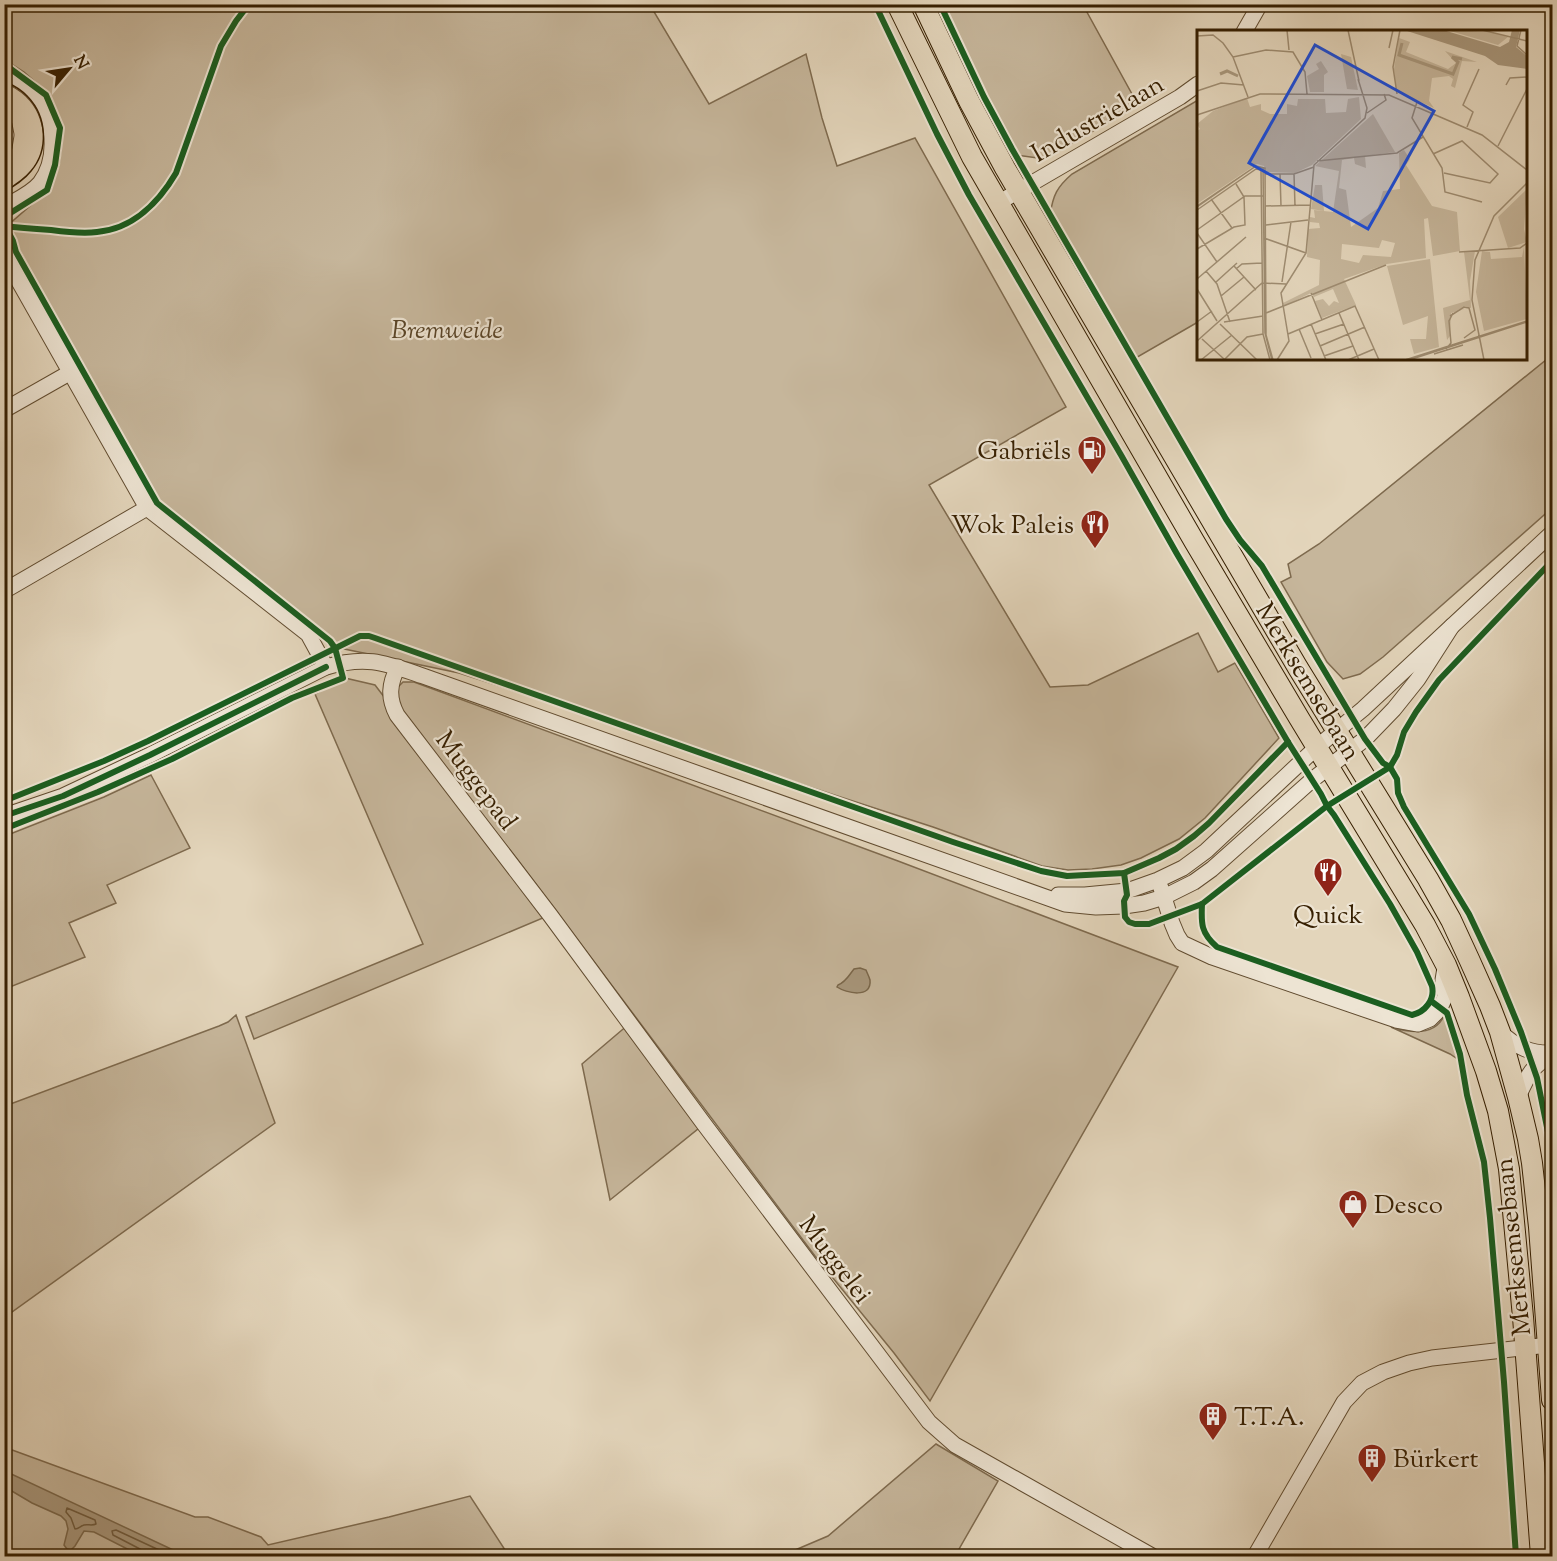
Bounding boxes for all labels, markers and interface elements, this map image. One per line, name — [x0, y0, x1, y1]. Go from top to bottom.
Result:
inset map — [1197, 30, 1527, 360]
north arrow — [39, 39, 99, 99]
text: N — [67, 52, 93, 74]
street label: Industrielaan — [1025, 67, 1171, 173]
park label: Bremweide — [391, 313, 503, 350]
place label: Gabriëls — [977, 434, 1071, 471]
fuel station icon: Gabriëls — [1076, 434, 1108, 476]
place label: Wok Paleis — [951, 508, 1074, 545]
restaurant icon: Wok Paleis — [1079, 508, 1111, 550]
street label: Merksemsebaan — [1245, 596, 1369, 768]
street label: Muggepad — [425, 724, 525, 839]
restaurant icon: Quick — [1312, 856, 1344, 898]
place label: Quick — [1293, 898, 1363, 935]
street label: Merksemsebaan — [1487, 1156, 1542, 1338]
shop icon: Desco — [1337, 1188, 1369, 1230]
place label: Desco — [1374, 1188, 1443, 1225]
street label: Muggelei — [789, 1209, 879, 1312]
building icon: T.T.A. — [1197, 1400, 1229, 1442]
place label: T.T.A. — [1234, 1400, 1304, 1437]
building icon: Bürkert — [1356, 1442, 1388, 1484]
place label: Bürkert — [1393, 1442, 1479, 1479]

